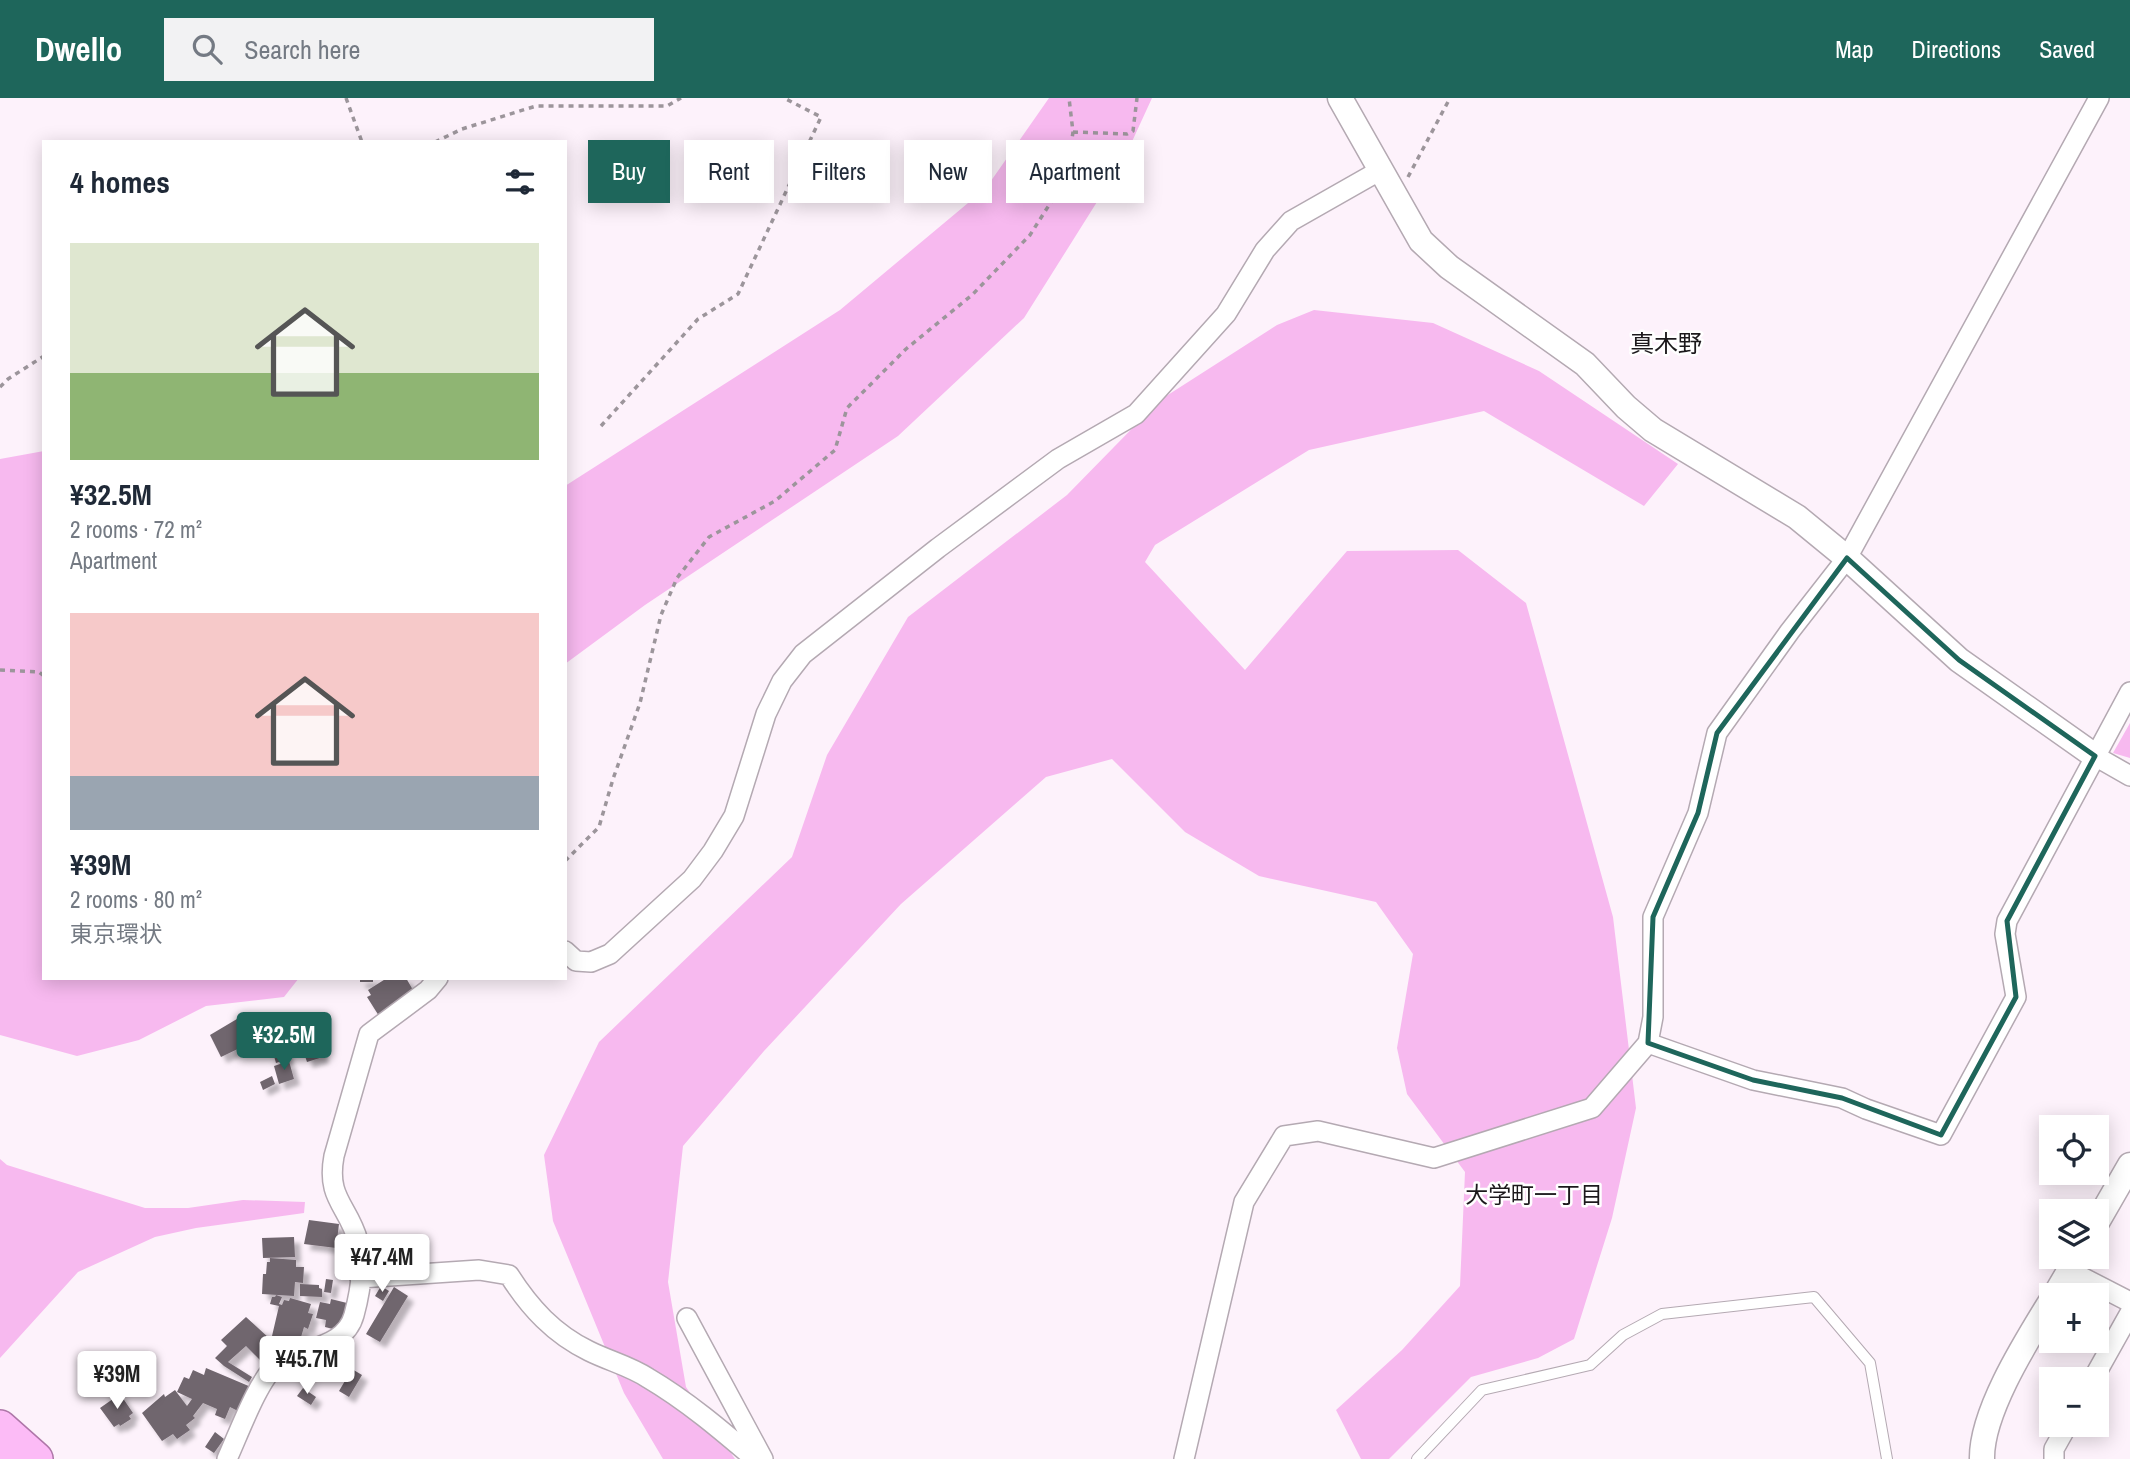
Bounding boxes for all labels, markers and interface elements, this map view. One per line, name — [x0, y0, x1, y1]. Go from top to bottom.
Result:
search box — [164, 18, 654, 81]
text: Dwello — [35, 27, 122, 71]
icon: search — [188, 30, 226, 68]
text: Search here — [244, 32, 360, 67]
text: Map — [1835, 33, 1873, 65]
text: Directions — [1911, 33, 2001, 65]
text: Saved — [2039, 33, 2095, 65]
chip: Buy — [588, 140, 670, 203]
chip: Rent — [684, 140, 774, 203]
chip: Filters — [788, 140, 890, 203]
chip: New — [904, 140, 992, 203]
chip: Apartment — [1006, 140, 1144, 203]
text: 4 homes — [70, 162, 170, 202]
icon: filters — [501, 163, 539, 201]
icon: home — [242, 289, 368, 415]
district label: 真木野 — [1630, 327, 1702, 359]
text: ¥32.5M — [70, 474, 152, 514]
text: 2 rooms · 72 m² — [70, 514, 202, 545]
text: Apartment — [70, 545, 157, 576]
icon: home — [242, 658, 368, 784]
text: ¥39M — [70, 844, 132, 884]
text: 2 rooms · 80 m² — [70, 884, 202, 915]
text: 東京環状 — [70, 918, 162, 949]
pin: ¥32.5M — [227, 1012, 341, 1072]
text: ¥32.5M — [253, 1019, 315, 1050]
map controls — [2039, 1115, 2109, 1437]
button: locate — [2039, 1115, 2109, 1185]
district label: 大学町一丁目 — [1465, 1179, 1603, 1210]
button: layers — [2039, 1199, 2109, 1269]
pin: ¥47.4M — [325, 1234, 439, 1294]
text: ¥47.4M — [351, 1241, 413, 1272]
button: + — [2039, 1283, 2109, 1353]
pin: ¥45.7M — [250, 1336, 364, 1396]
text: ¥45.7M — [276, 1343, 338, 1374]
pin: ¥39M — [76, 1352, 158, 1411]
text: ¥39M — [93, 1358, 141, 1389]
button: − — [2039, 1367, 2109, 1437]

